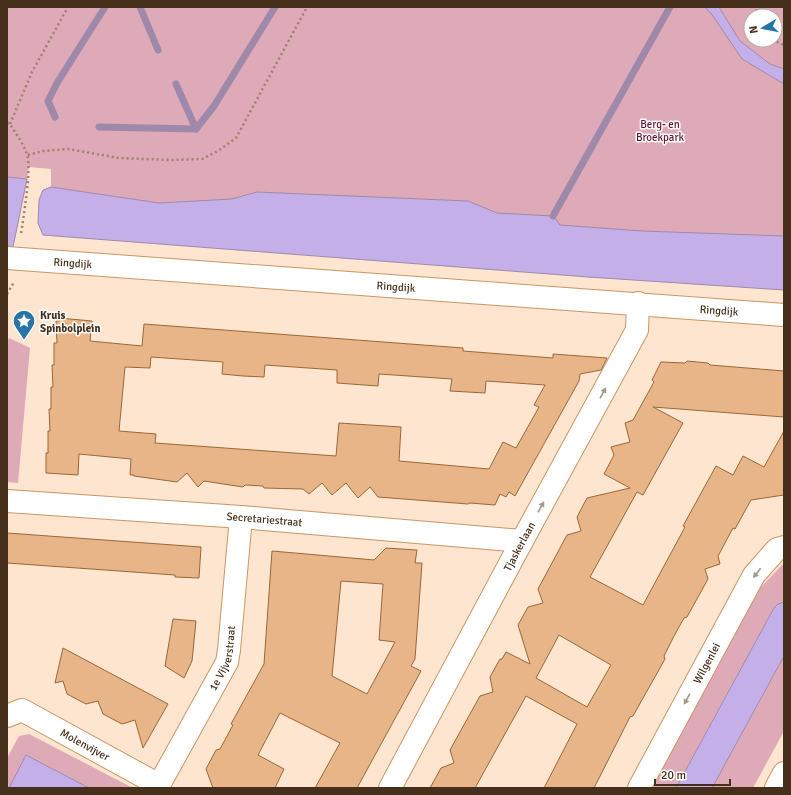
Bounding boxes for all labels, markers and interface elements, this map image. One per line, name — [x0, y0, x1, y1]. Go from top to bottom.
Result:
north arrow — [743, 8, 783, 48]
text: N — [747, 25, 761, 35]
park label: Berg- en Broekpark — [636, 118, 685, 144]
street label: Ringdijk — [53, 255, 93, 271]
street label: Ringdijk — [376, 279, 416, 295]
street label: Ringdijk — [699, 303, 739, 319]
place icon: Kruis Spinbolplein — [11, 308, 37, 341]
place label: Kruis Spinbolplein — [40, 309, 100, 335]
one-way arrow — [600, 387, 607, 399]
one-way arrow — [537, 501, 544, 513]
street label: Secretariestraat — [226, 510, 303, 529]
street label: Tjaskerlaan — [501, 520, 538, 574]
one-way arrow — [753, 568, 761, 578]
street label: 1e Vijverstraat — [206, 625, 238, 693]
street label: Wilgenlei — [691, 641, 723, 686]
one-way arrow — [684, 693, 690, 705]
street label: Molenvijver — [58, 726, 112, 764]
scale bar — [655, 761, 730, 787]
text: 20 m — [661, 768, 686, 783]

